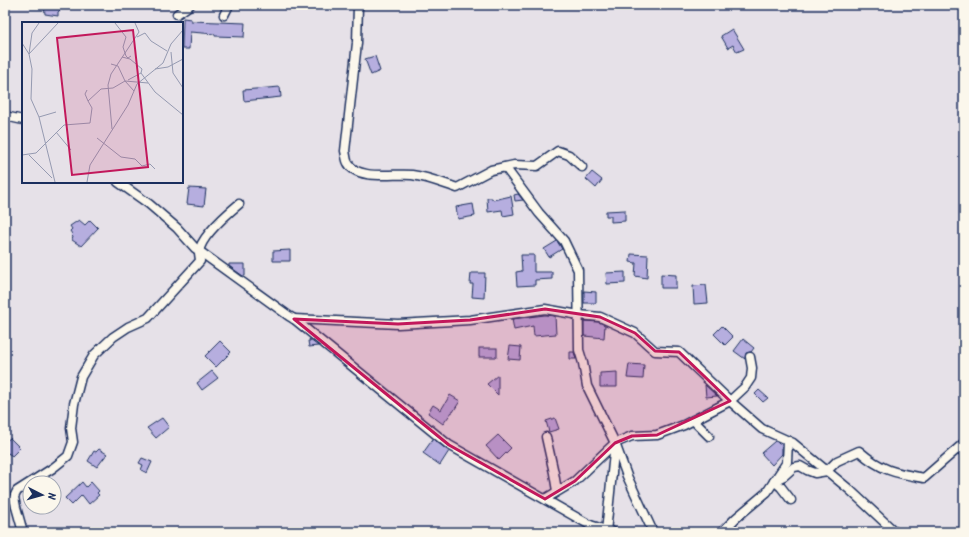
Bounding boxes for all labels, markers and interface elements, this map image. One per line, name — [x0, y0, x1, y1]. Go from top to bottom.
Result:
inset map — [22, 22, 183, 183]
north arrow — [22, 475, 62, 515]
text: N — [42, 492, 60, 500]

